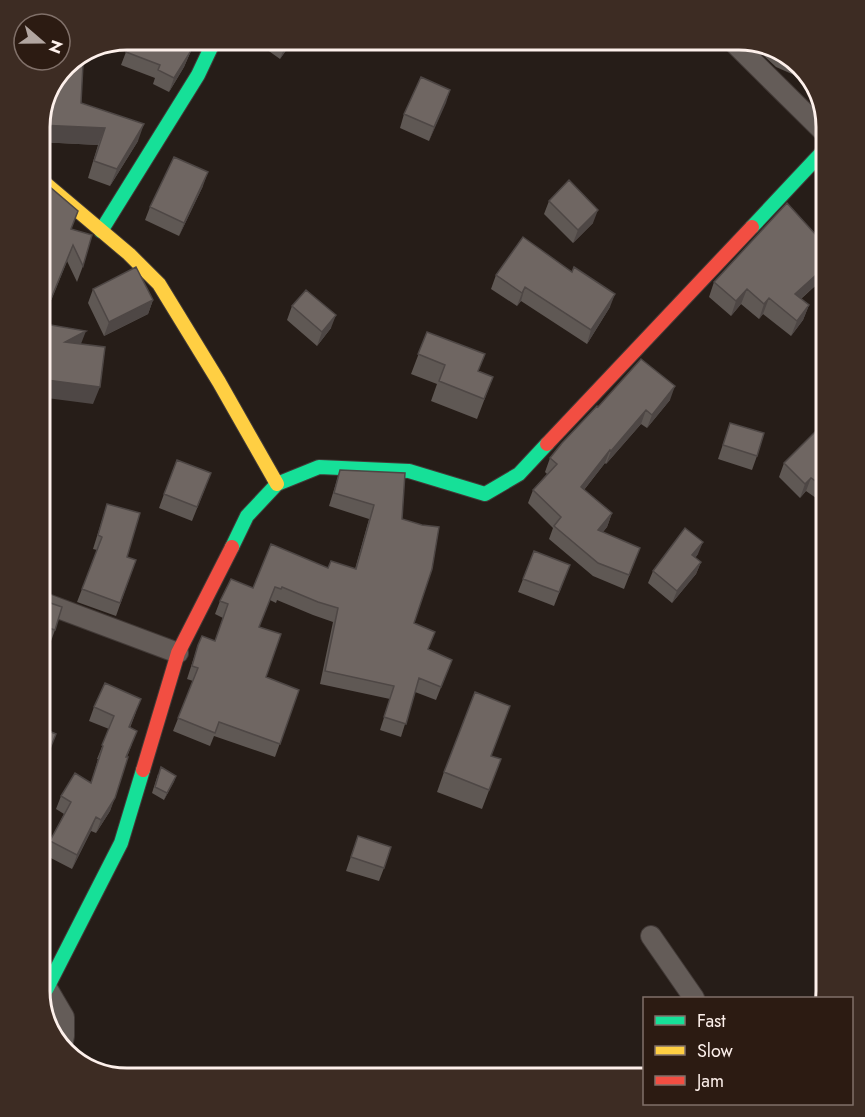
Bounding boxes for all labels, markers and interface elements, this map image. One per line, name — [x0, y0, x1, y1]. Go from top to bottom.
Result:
north arrow — [12, 12, 72, 72]
text: N — [43, 37, 69, 57]
legend — [643, 997, 853, 1105]
text: Fast — [697, 1008, 726, 1034]
text: Slow — [697, 1038, 734, 1064]
text: Jam — [695, 1068, 724, 1094]

